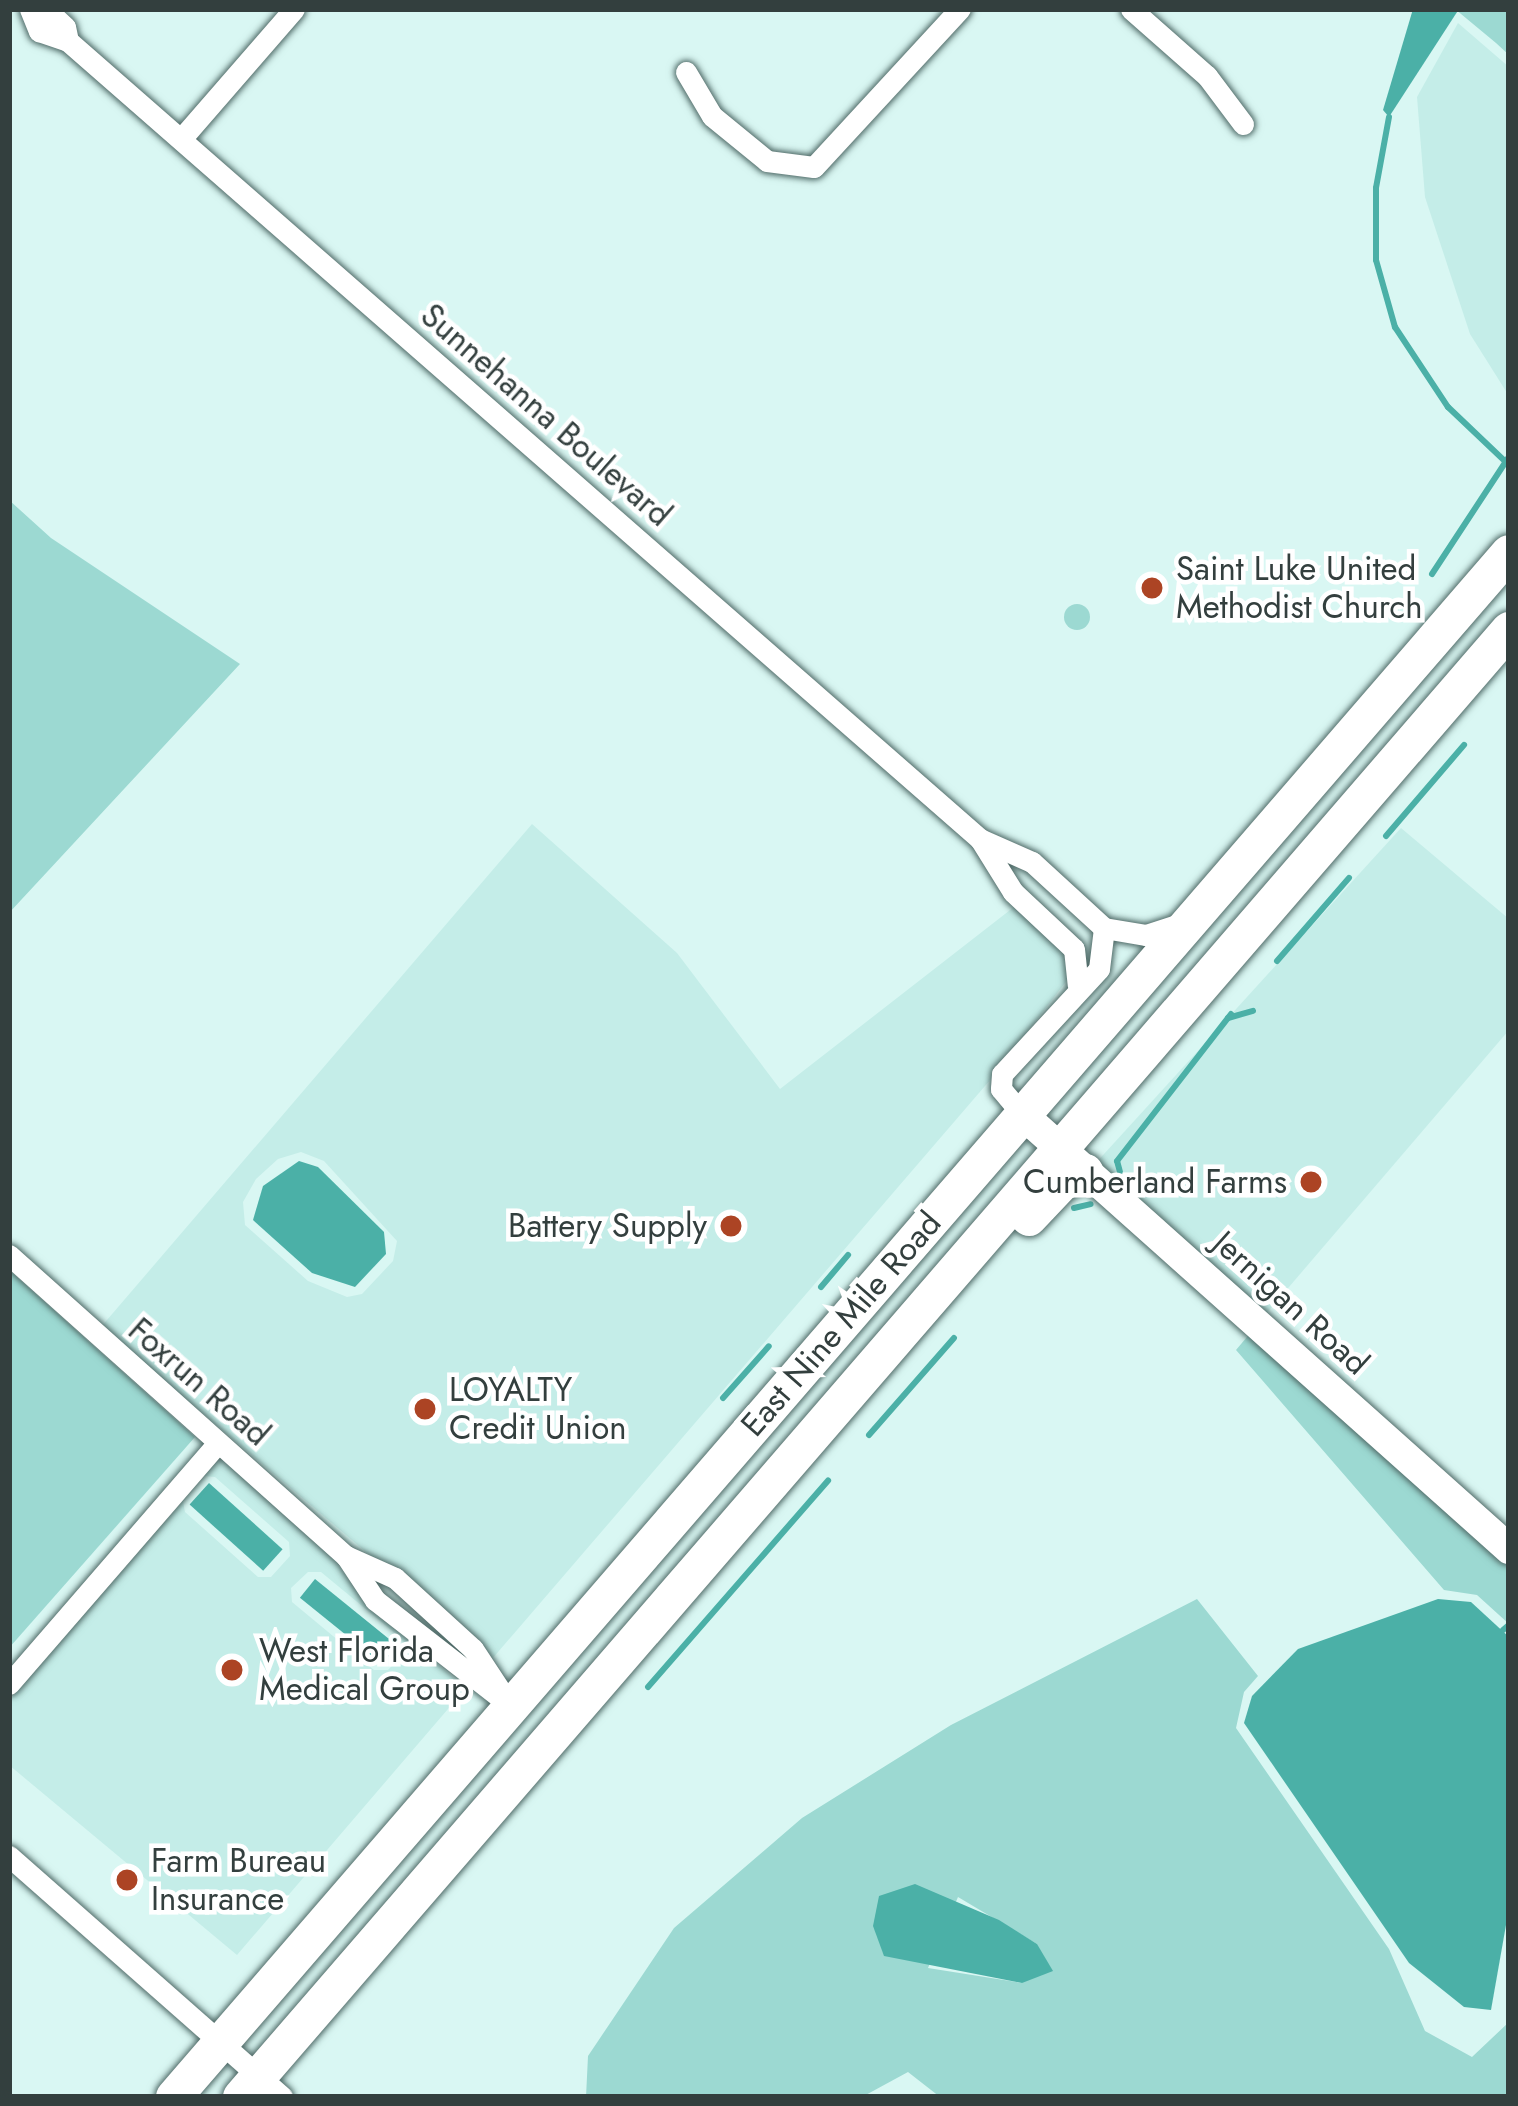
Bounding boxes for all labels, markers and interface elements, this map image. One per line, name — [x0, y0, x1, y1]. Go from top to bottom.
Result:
street label: Sunnehanna Boulevard — [413, 295, 679, 535]
place label: Saint Luke United Methodist Church — [1176, 549, 1423, 627]
marker: Saint Luke United Methodist Church — [1139, 575, 1165, 601]
place label: Cumberland Farms — [1023, 1162, 1287, 1202]
marker: Cumberland Farms — [1298, 1169, 1324, 1195]
street label: East Nine Mile Road — [733, 1204, 949, 1444]
place label: Battery Supply — [508, 1206, 707, 1246]
marker: Battery Supply — [718, 1213, 744, 1239]
street label: Jernigan Road — [1205, 1223, 1377, 1383]
street label: Foxrun Road — [120, 1310, 278, 1454]
place label: LOYALTY Credit Union — [449, 1370, 627, 1448]
marker: LOYALTY Credit Union — [412, 1396, 438, 1422]
place label: West Florida Medical Group — [259, 1631, 470, 1709]
marker: West Florida Medical Group — [216, 1654, 248, 1686]
place label: Farm Bureau Insurance — [151, 1841, 326, 1919]
marker: Farm Bureau Insurance — [114, 1867, 140, 1893]

